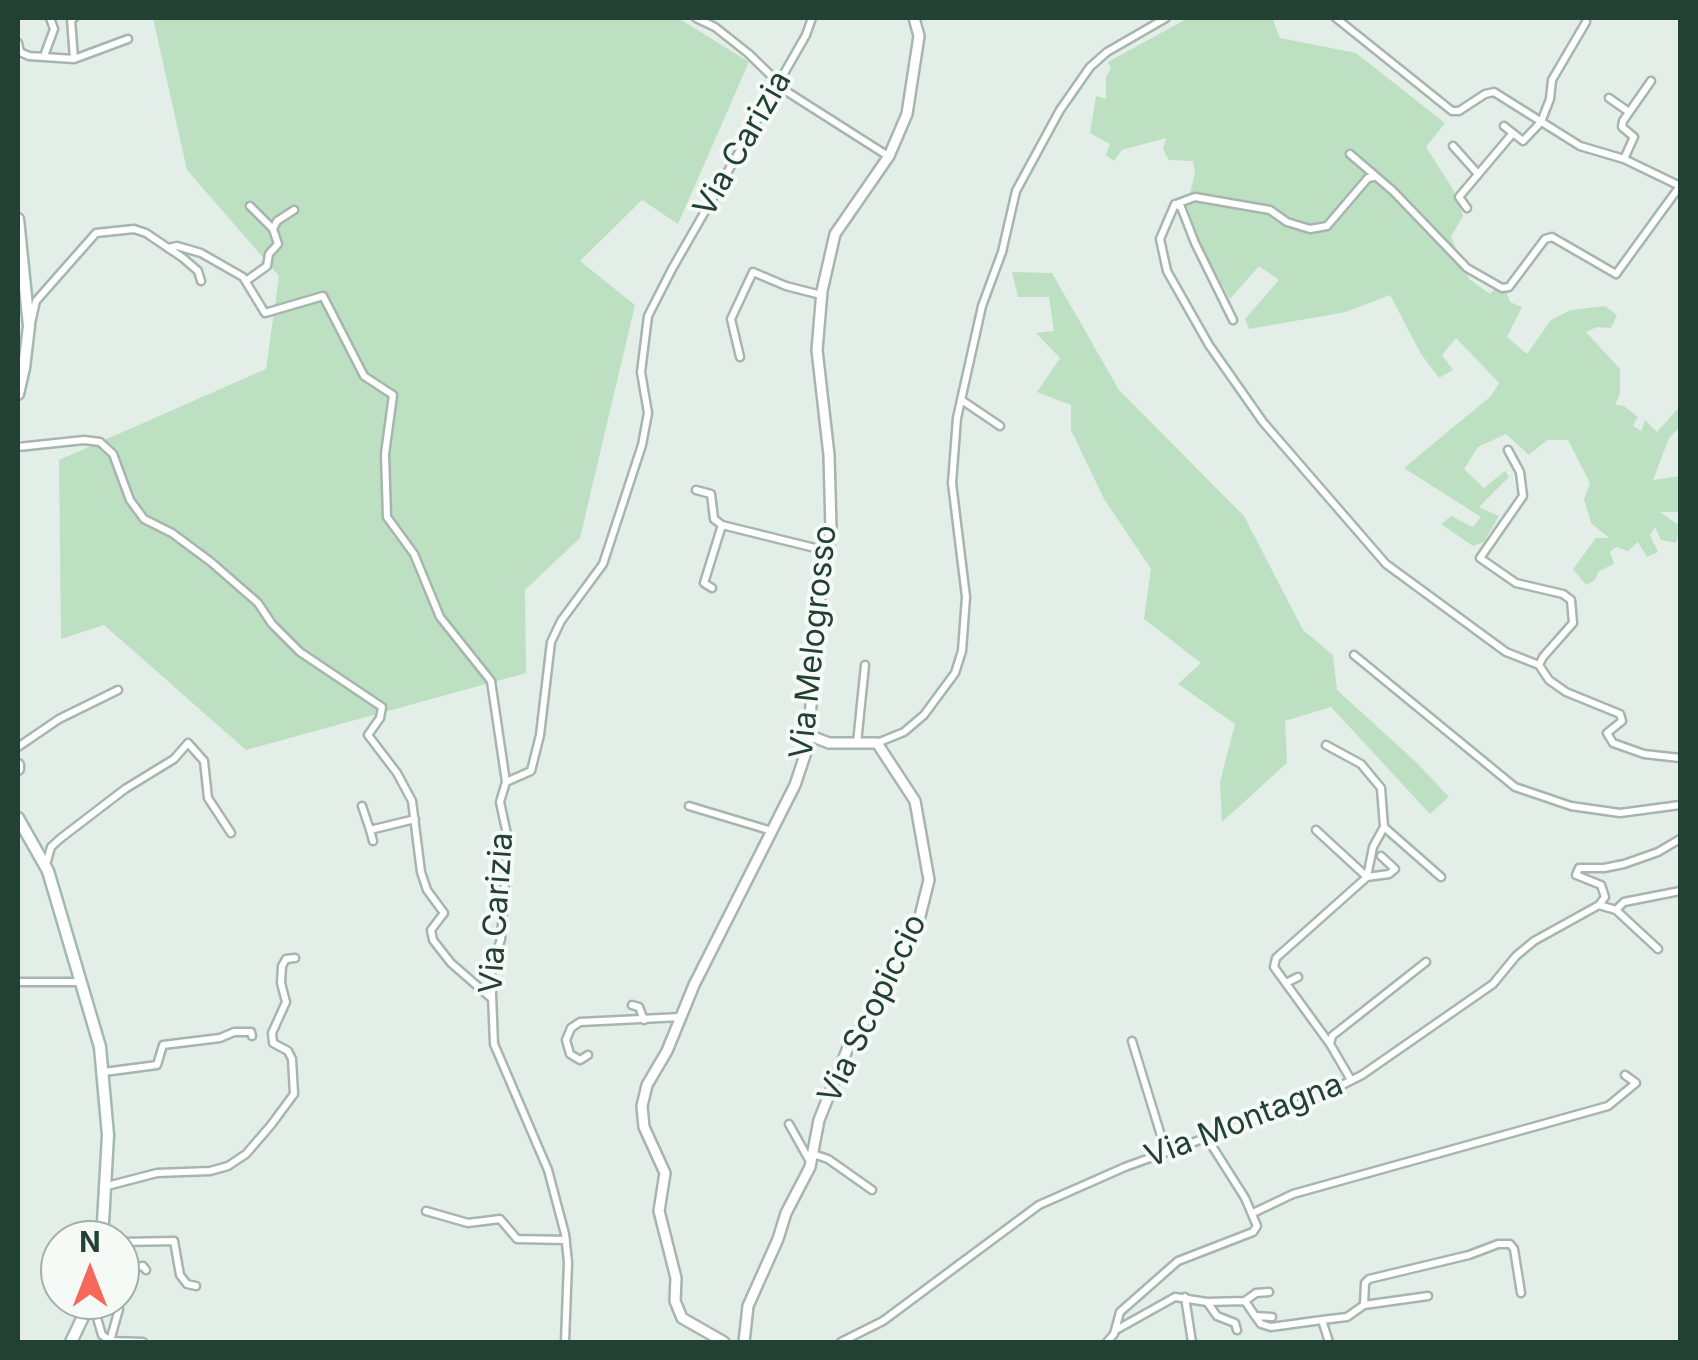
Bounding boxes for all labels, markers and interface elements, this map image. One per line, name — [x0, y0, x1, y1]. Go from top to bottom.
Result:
street label: Via Carizia — [686, 64, 800, 224]
street label: Via Melogrosso — [783, 523, 845, 761]
street label: Via Carizia — [472, 831, 522, 995]
street label: Via Scopiccio — [811, 908, 935, 1110]
street label: Via Montagna — [1140, 1066, 1348, 1176]
north arrow — [40, 1220, 140, 1320]
text: N — [79, 1225, 101, 1259]

